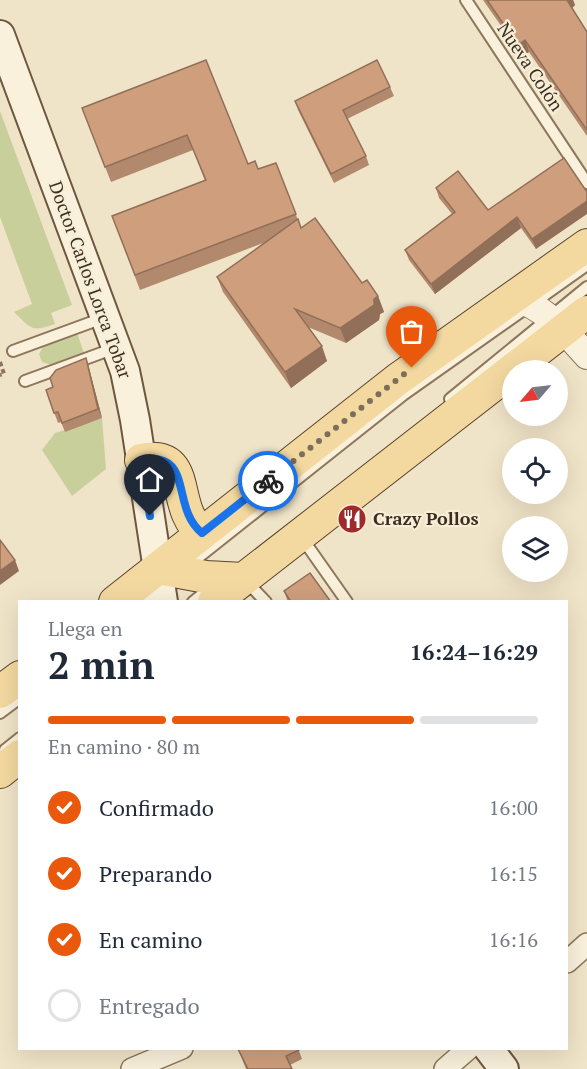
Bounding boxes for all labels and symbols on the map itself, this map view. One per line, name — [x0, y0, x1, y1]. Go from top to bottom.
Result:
street label: Nueva Colón — [492, 17, 569, 116]
street label: Doctor Carlos Lorca Tobar — [44, 178, 138, 382]
pin — [386, 306, 437, 368]
north arrow — [502, 360, 568, 426]
courier — [238, 451, 298, 511]
pin — [124, 454, 175, 516]
restaurant icon: Crazy Pollos — [336, 503, 368, 535]
place label: Crazy Pollos — [373, 506, 479, 530]

